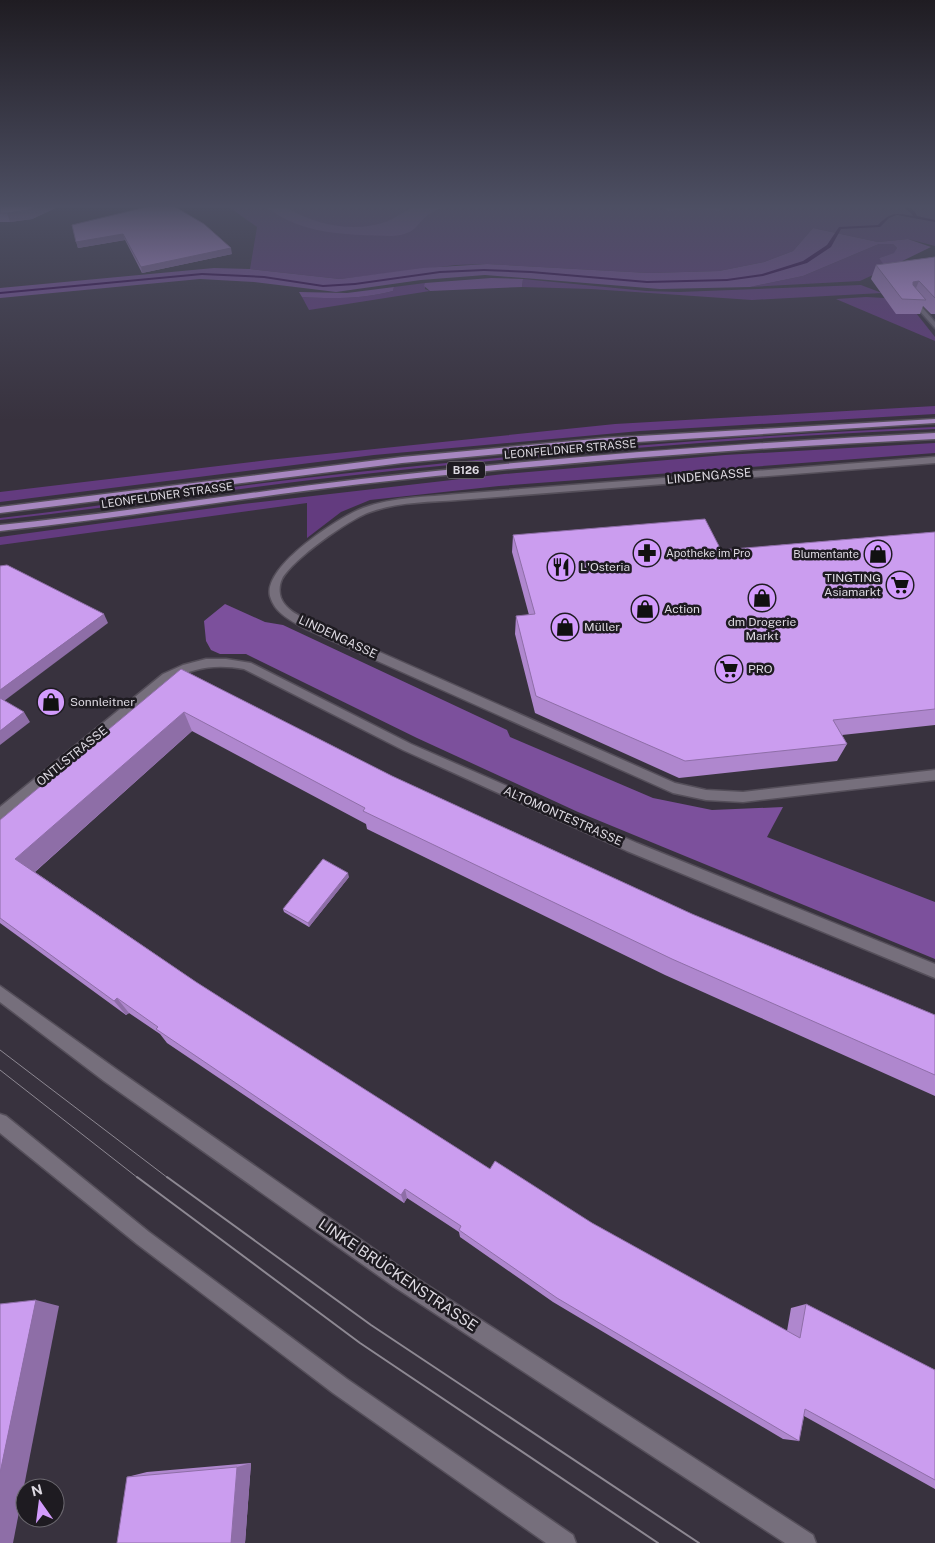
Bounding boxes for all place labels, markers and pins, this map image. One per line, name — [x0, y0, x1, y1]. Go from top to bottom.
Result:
pharmacy icon: Apotheke im Pro — [632, 538, 662, 568]
shop icon: Blumentante — [863, 539, 893, 569]
place label: Apotheke im Pro — [666, 547, 750, 559]
place label: Blumentante — [793, 548, 859, 560]
restaurant icon: L'Osteria — [546, 552, 576, 582]
place label: L'Osteria — [580, 560, 630, 574]
supermarket icon: TINGTING Asiamarkt — [885, 570, 915, 600]
place label: TINGTING Asiamarkt — [824, 571, 881, 599]
shop icon: dm Drogerie Markt — [747, 583, 777, 613]
shop icon: Action — [630, 594, 660, 624]
place label: Action — [664, 602, 700, 616]
shop icon: Müller — [550, 612, 580, 642]
place label: dm Drogerie Markt — [728, 615, 797, 643]
place label: Müller — [584, 620, 620, 634]
supermarket icon: PRO — [714, 654, 744, 684]
place label: PRO — [748, 662, 773, 676]
shop icon: Sonnleitner — [36, 687, 66, 717]
place label: Sonnleitner — [70, 695, 135, 709]

